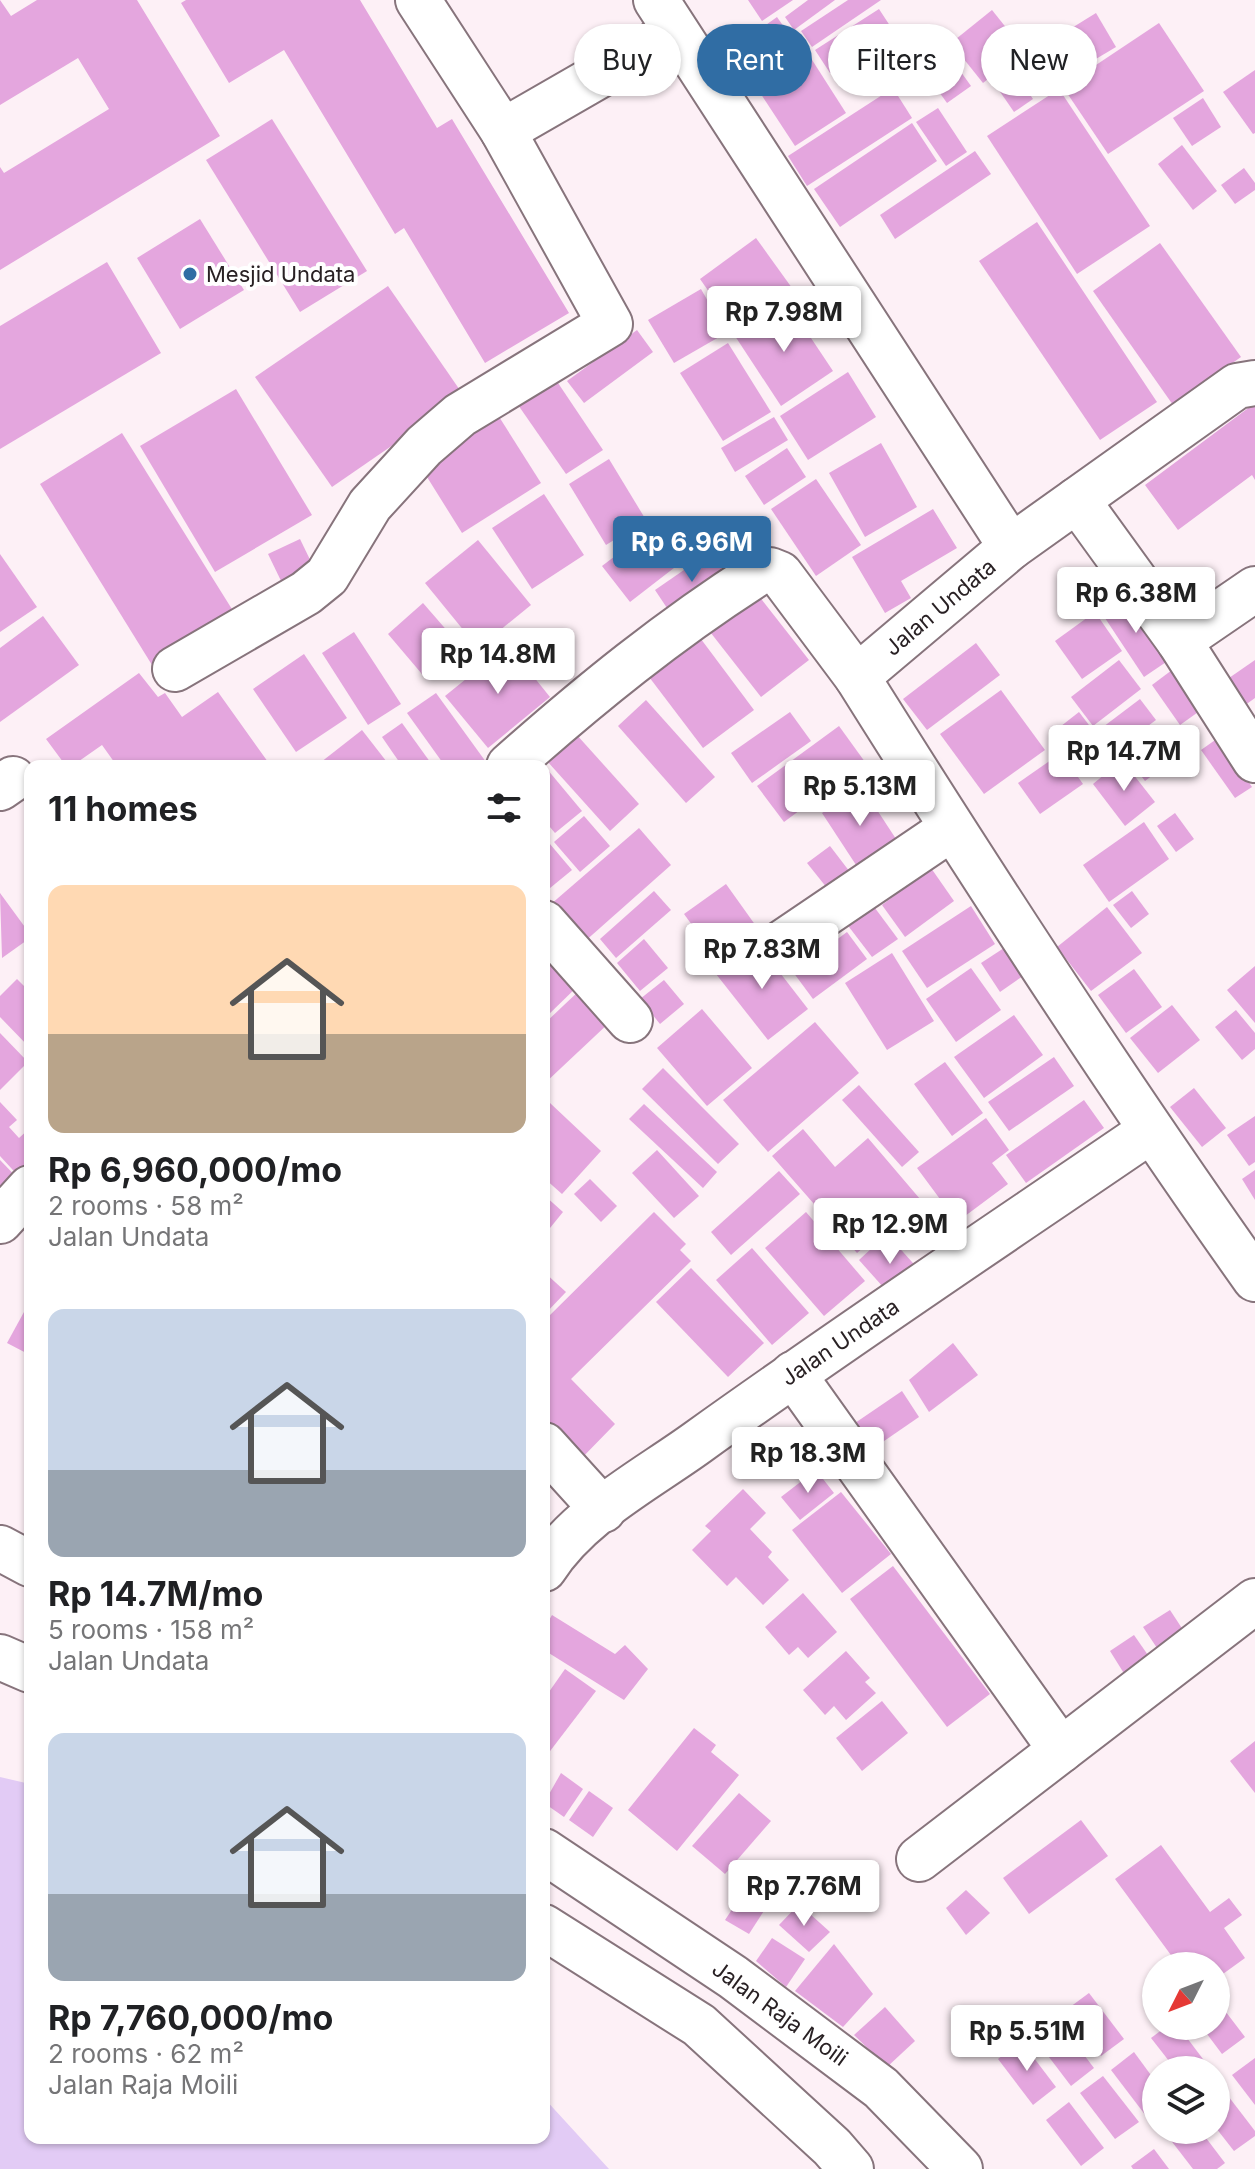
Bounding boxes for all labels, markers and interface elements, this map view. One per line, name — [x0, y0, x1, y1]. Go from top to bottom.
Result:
chip: Buy — [574, 24, 681, 96]
chip: Rent — [697, 24, 812, 96]
chip: Filters — [828, 24, 965, 96]
chip: New — [981, 24, 1097, 96]
place label: Mesjid Undata — [206, 261, 355, 287]
marker: Mesjid Undata — [181, 265, 199, 283]
pin: Rp 7.98M — [701, 286, 867, 354]
text: Rp 7.98M — [725, 296, 843, 327]
pin: Rp 6.96M — [609, 516, 775, 584]
text: Rp 6.96M — [631, 526, 753, 557]
street label: Jalan Undata — [879, 553, 1001, 661]
pin: Rp 6.38M — [1053, 567, 1219, 635]
text: Rp 6.38M — [1075, 577, 1197, 608]
pin: Rp 14.8M — [415, 628, 581, 696]
text: Rp 14.8M — [440, 638, 556, 669]
pin: Rp 14.7M — [1041, 725, 1207, 793]
text: Rp 14.7M — [1067, 735, 1181, 766]
pin: Rp 5.13M — [777, 760, 943, 828]
text: Rp 5.13M — [803, 770, 917, 801]
icon: filters — [482, 786, 526, 830]
text: 11 homes — [48, 788, 198, 829]
pin: Rp 7.83M — [679, 923, 845, 991]
text: Rp 7.83M — [703, 933, 821, 964]
icon: home — [215, 937, 359, 1081]
text: Rp 6,960,000/mo — [48, 1149, 342, 1190]
text: 2 rooms · 58 m² — [48, 1190, 244, 1221]
pin: Rp 12.9M — [807, 1198, 973, 1266]
text: Rp 12.9M — [832, 1208, 948, 1239]
text: Jalan Undata — [48, 1221, 209, 1252]
street label: Jalan Undata — [776, 1293, 904, 1391]
icon: home — [215, 1361, 359, 1505]
pin: Rp 18.3M — [725, 1427, 891, 1495]
text: Rp 18.3M — [750, 1437, 866, 1468]
text: Rp 14.7M/mo — [48, 1573, 263, 1614]
text: 5 rooms · 158 m² — [48, 1614, 254, 1645]
text: Jalan Undata — [48, 1645, 209, 1676]
icon: home — [215, 1785, 359, 1929]
pin: Rp 7.76M — [721, 1860, 887, 1928]
text: Rp 7.76M — [746, 1870, 862, 1901]
north arrow — [1142, 1952, 1230, 2040]
map controls — [1142, 1952, 1230, 2144]
street label: Jalan Raja Moili — [707, 1955, 853, 2071]
text: Rp 7,760,000/mo — [48, 1997, 333, 2038]
pin: Rp 5.51M — [944, 2005, 1110, 2073]
text: Rp 5.51M — [969, 2015, 1085, 2046]
text: 2 rooms · 62 m² — [48, 2038, 244, 2069]
button: layers — [1142, 2056, 1230, 2144]
text: Jalan Raja Moili — [48, 2069, 238, 2100]

